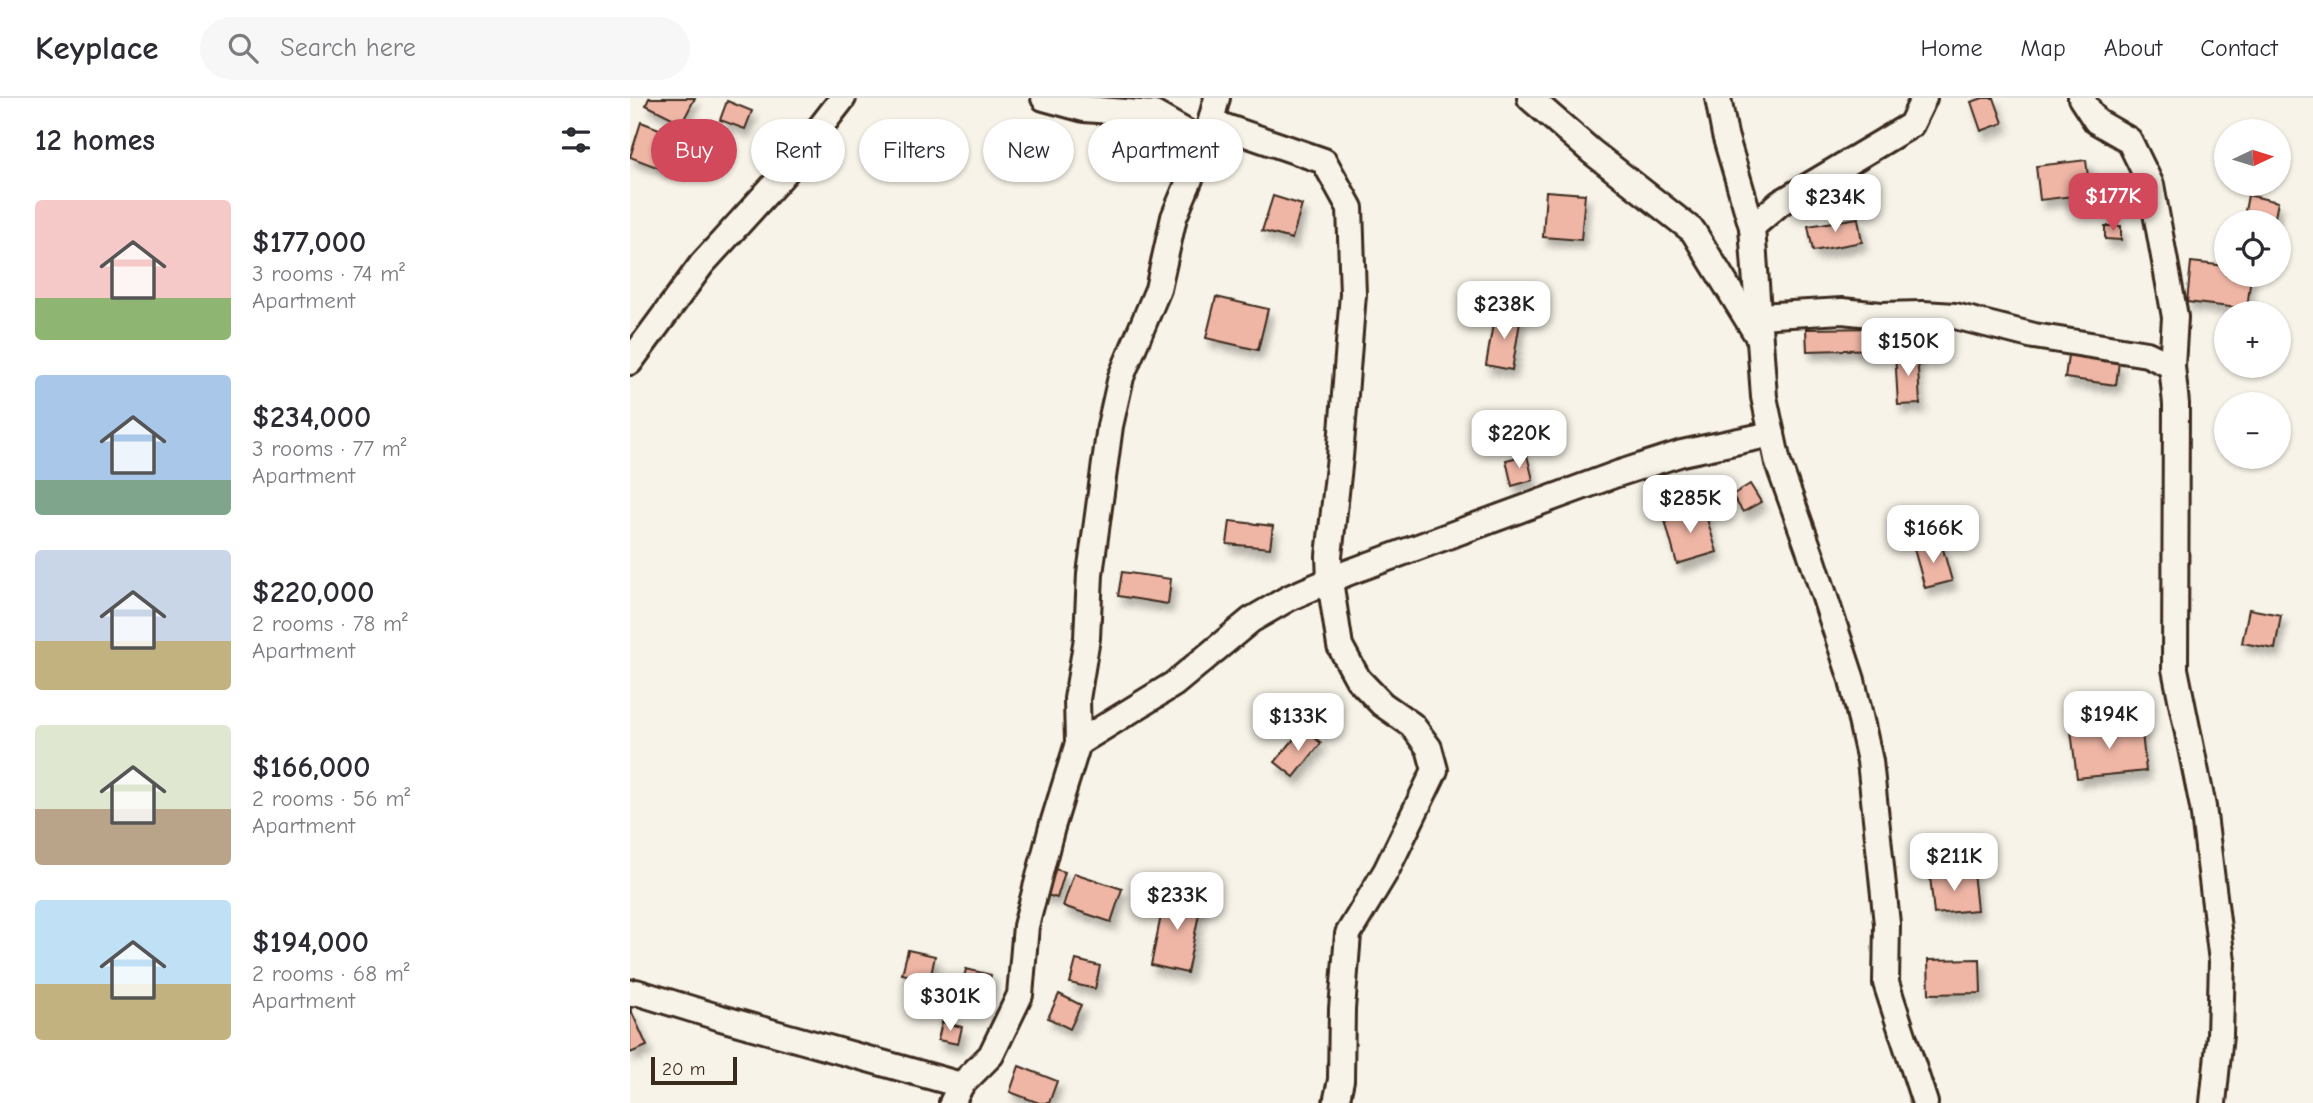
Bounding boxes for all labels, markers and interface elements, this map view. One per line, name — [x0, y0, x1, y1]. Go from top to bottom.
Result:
search box — [200, 17, 690, 80]
text: Keyplace — [35, 29, 158, 67]
icon: search — [224, 29, 262, 67]
text: Search here — [280, 33, 416, 63]
text: Home — [1921, 34, 1982, 62]
text: Map — [2020, 34, 2066, 62]
text: About — [2104, 34, 2162, 62]
text: Contact — [2200, 34, 2278, 62]
chip: Buy — [651, 119, 737, 182]
chip: Rent — [751, 119, 845, 182]
chip: Filters — [859, 119, 969, 182]
chip: New — [983, 119, 1074, 182]
chip: Apartment — [1088, 119, 1243, 182]
north arrow — [2214, 119, 2291, 196]
map controls — [2214, 119, 2291, 469]
icon: filters — [557, 121, 595, 159]
text: 12 homes — [35, 123, 155, 158]
pin: $234K — [1786, 174, 1884, 234]
pin: $177K — [2064, 174, 2162, 233]
text: $177K — [2085, 182, 2141, 209]
text: $234K — [1805, 183, 1865, 210]
button: locate — [2214, 210, 2291, 287]
text: $177,000 — [252, 225, 366, 260]
icon: home — [91, 228, 175, 312]
text: 3 rooms · 74 m² — [252, 260, 405, 287]
pin: $238K — [1455, 282, 1553, 341]
text: Apartment — [252, 287, 355, 314]
text: $238K — [1473, 290, 1535, 317]
button: + — [2214, 301, 2291, 378]
pin: $150K — [1859, 318, 1957, 378]
text: $150K — [1877, 327, 1939, 354]
button: − — [2214, 392, 2291, 469]
text: $234,000 — [252, 400, 371, 435]
icon: home — [91, 403, 175, 487]
pin: $220K — [1470, 410, 1568, 470]
text: $220K — [1488, 419, 1550, 446]
text: 3 rooms · 77 m² — [252, 435, 407, 462]
text: Apartment — [252, 462, 355, 489]
pin: $285K — [1641, 476, 1739, 535]
text: $285K — [1659, 484, 1721, 511]
pin: $166K — [1884, 505, 1982, 565]
text: $166K — [1903, 514, 1963, 541]
text: $220,000 — [252, 575, 374, 610]
icon: home — [91, 578, 175, 662]
text: 2 rooms · 78 m² — [252, 610, 408, 637]
text: Apartment — [252, 637, 355, 664]
pin: $194K — [2060, 692, 2158, 751]
pin: $133K — [1249, 694, 1347, 753]
text: $194K — [2080, 700, 2138, 727]
text: $133K — [1269, 702, 1327, 729]
text: $166,000 — [252, 750, 370, 785]
icon: home — [91, 753, 175, 837]
text: 2 rooms · 56 m² — [252, 785, 410, 812]
text: Apartment — [252, 812, 355, 839]
pin: $211K — [1905, 834, 2003, 893]
text: $211K — [1926, 842, 1982, 869]
pin: $233K — [1128, 872, 1226, 932]
text: $233K — [1147, 881, 1207, 908]
text: $194,000 — [252, 925, 369, 960]
icon: home — [91, 928, 175, 1012]
text: 2 rooms · 68 m² — [252, 960, 410, 987]
pin: $301K — [901, 974, 999, 1033]
text: $301K — [920, 982, 980, 1009]
text: Apartment — [252, 987, 355, 1014]
scale bar — [651, 1054, 737, 1086]
text: 20 m — [662, 1058, 706, 1080]

